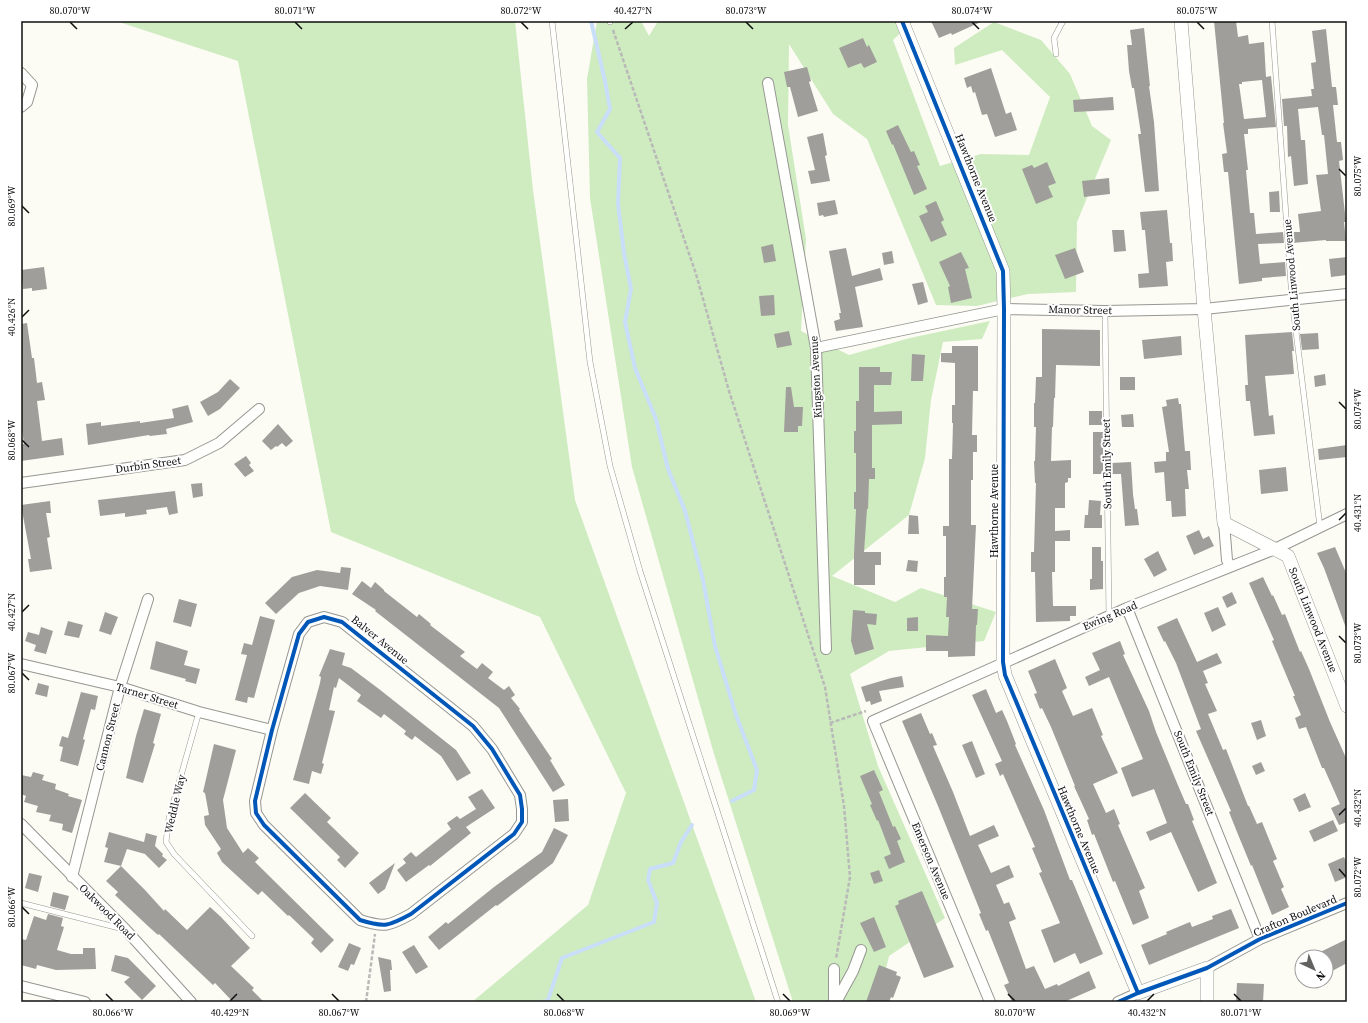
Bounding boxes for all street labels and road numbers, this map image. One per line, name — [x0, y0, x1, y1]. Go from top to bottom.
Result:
street label: Hawthorne Avenue — [951, 132, 1001, 225]
street label: South Linwood Avenue — [1280, 218, 1304, 331]
street label: Manor Street — [1048, 302, 1112, 318]
street label: Kingston Avenue — [806, 335, 826, 419]
street label: South Emily Street — [1099, 418, 1115, 509]
street label: Durbin Street — [114, 453, 182, 477]
street label: Hawthorne Avenue — [987, 464, 1002, 558]
street label: South Linwood Avenue — [1285, 565, 1341, 675]
street label: Ewing Road — [1080, 597, 1140, 634]
street label: Balver Avenue — [348, 612, 412, 668]
street label: Tarner Street — [114, 679, 180, 713]
street label: Cannon Street — [92, 701, 124, 773]
street label: South Emily Street — [1170, 728, 1218, 818]
street label: Weddle Way — [161, 773, 189, 835]
street label: Hawthorne Avenue — [1054, 784, 1104, 877]
street label: Emerson Avenue — [908, 820, 954, 902]
street label: Oakwood Road — [76, 881, 139, 944]
street label: Crafton Boulevard — [1251, 891, 1340, 940]

